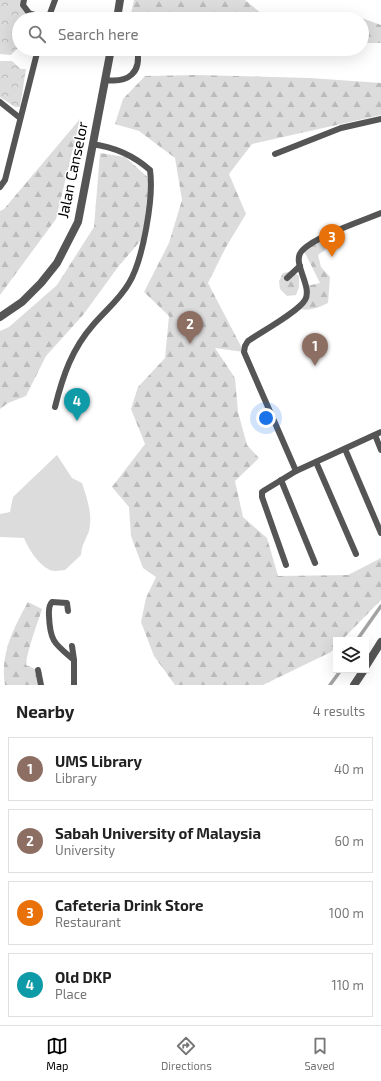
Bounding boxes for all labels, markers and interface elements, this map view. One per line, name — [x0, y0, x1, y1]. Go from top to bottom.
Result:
search box — [12, 12, 369, 56]
icon: search — [26, 23, 48, 45]
text: Search here — [58, 25, 139, 43]
street label: Jalan Canselor — [53, 120, 91, 220]
pin: 3 — [319, 224, 345, 257]
pin: 2 — [177, 311, 203, 344]
pin: 1 — [302, 333, 328, 366]
pin: 4 — [64, 388, 90, 421]
your location — [256, 408, 276, 428]
map controls — [333, 637, 369, 673]
button: layers — [333, 637, 369, 673]
text: Nearby — [16, 701, 74, 721]
text: 4 results — [313, 703, 365, 719]
text: UMS Library — [55, 752, 142, 770]
text: 1 — [27, 761, 33, 777]
text: 40 m — [334, 761, 364, 777]
text: Library — [55, 770, 97, 786]
text: Sabah University of Malaysia — [55, 824, 261, 842]
text: 2 — [26, 833, 34, 849]
text: 60 m — [334, 833, 364, 849]
text: University — [55, 842, 115, 858]
text: Cafeteria Drink Store — [55, 896, 204, 914]
text: 3 — [26, 905, 34, 921]
text: 100 m — [329, 905, 364, 921]
text: Restaurant — [55, 914, 121, 930]
text: Old DKP — [55, 968, 111, 986]
text: 4 — [26, 977, 34, 993]
text: 110 m — [332, 977, 364, 993]
text: Place — [55, 986, 87, 1002]
tab: Map — [46, 1035, 68, 1072]
tab: Directions — [161, 1035, 212, 1072]
tab: Saved — [304, 1035, 335, 1072]

